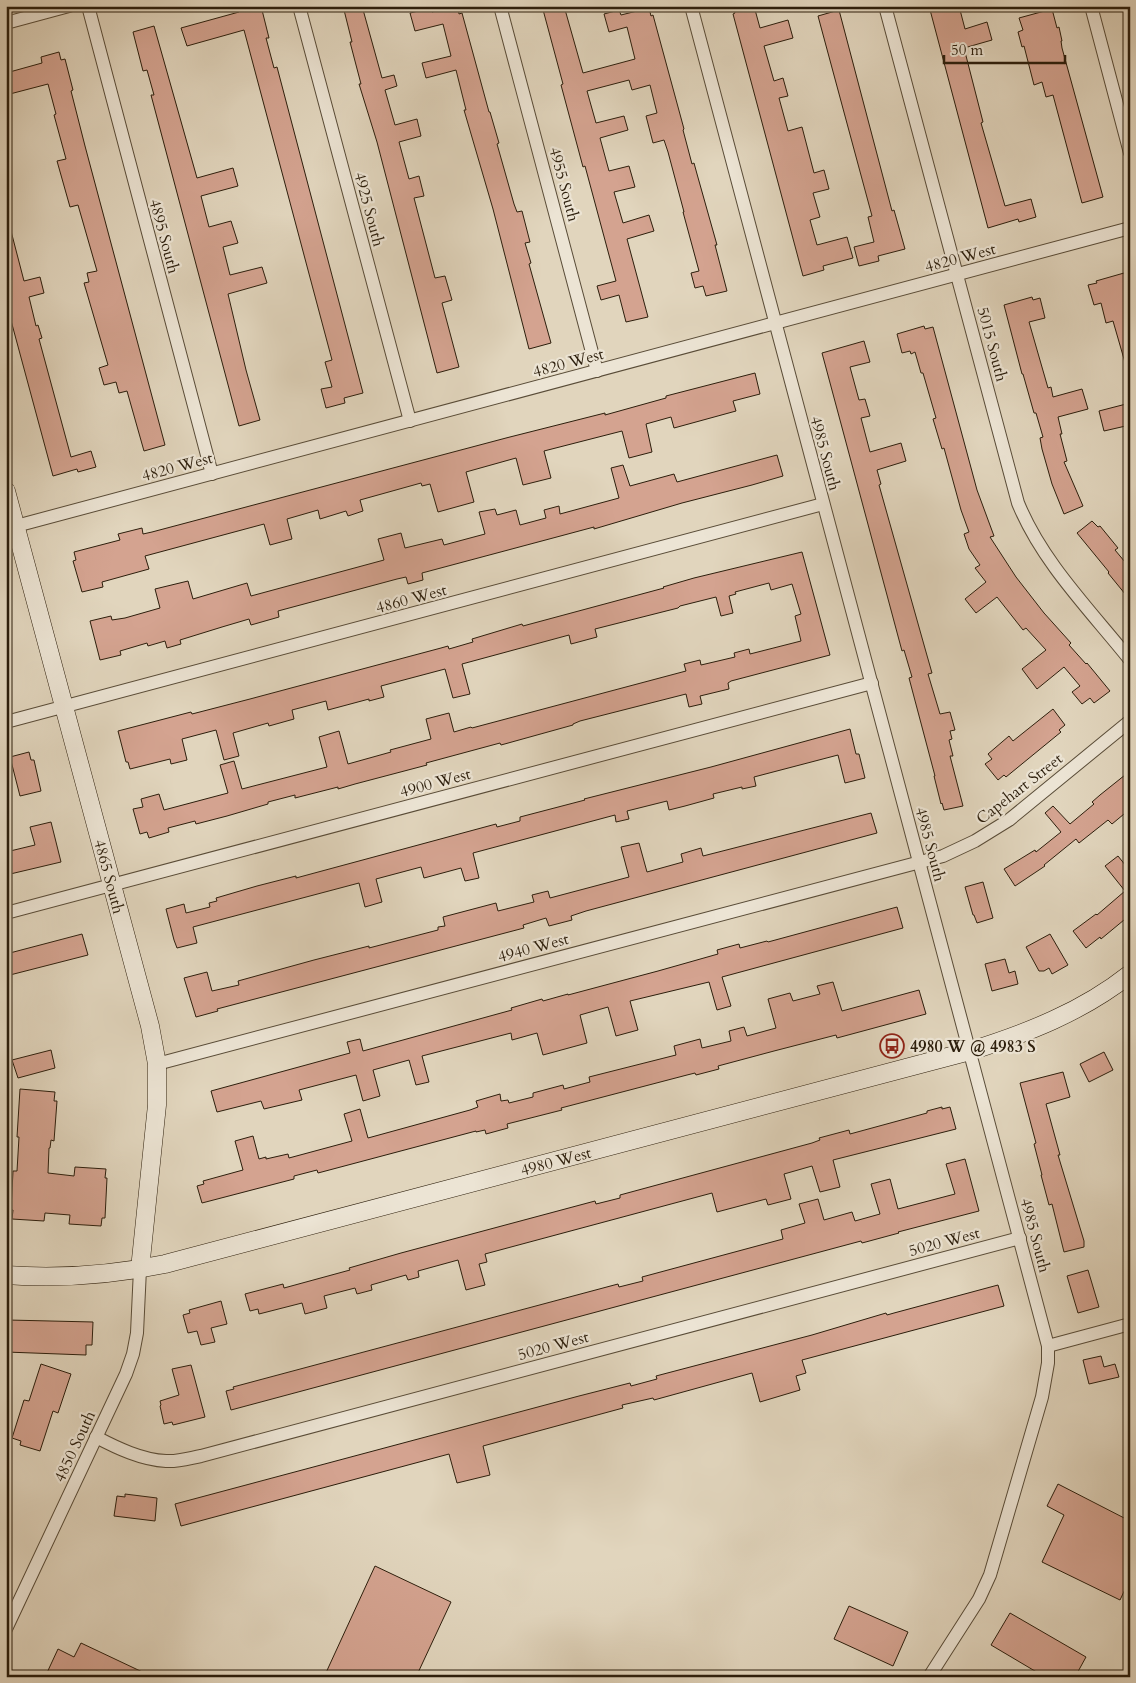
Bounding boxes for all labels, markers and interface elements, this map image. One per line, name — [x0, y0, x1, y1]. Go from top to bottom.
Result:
scale bar — [944, 32, 1065, 64]
text: 50 m — [951, 40, 983, 60]
street label: 4955 South — [544, 145, 585, 224]
street label: 4925 South — [349, 170, 390, 249]
street label: 4895 South — [144, 197, 185, 276]
street label: 4820 West — [922, 238, 998, 278]
street label: 5015 South — [972, 305, 1013, 384]
street label: 4820 West — [530, 343, 606, 383]
street label: 4985 South — [805, 414, 846, 493]
street label: 4820 West — [139, 447, 215, 487]
street label: 4860 West — [373, 579, 449, 619]
street label: Capehart Street — [972, 748, 1067, 830]
street label: 4900 West — [397, 763, 473, 803]
street label: 4985 South — [910, 805, 951, 884]
street label: 4865 South — [88, 837, 129, 917]
street label: 4940 West — [495, 928, 571, 968]
bus stop icon: 4980 W @ 4983 S — [879, 1033, 905, 1059]
place label: 4980 W @ 4983 S — [910, 1036, 1036, 1058]
street label: 4980 West — [518, 1142, 594, 1181]
street label: 4985 South — [1015, 1196, 1056, 1275]
street label: 5020 West — [906, 1222, 982, 1262]
street label: 5020 West — [515, 1326, 591, 1366]
street label: 4850 South — [49, 1407, 101, 1486]

